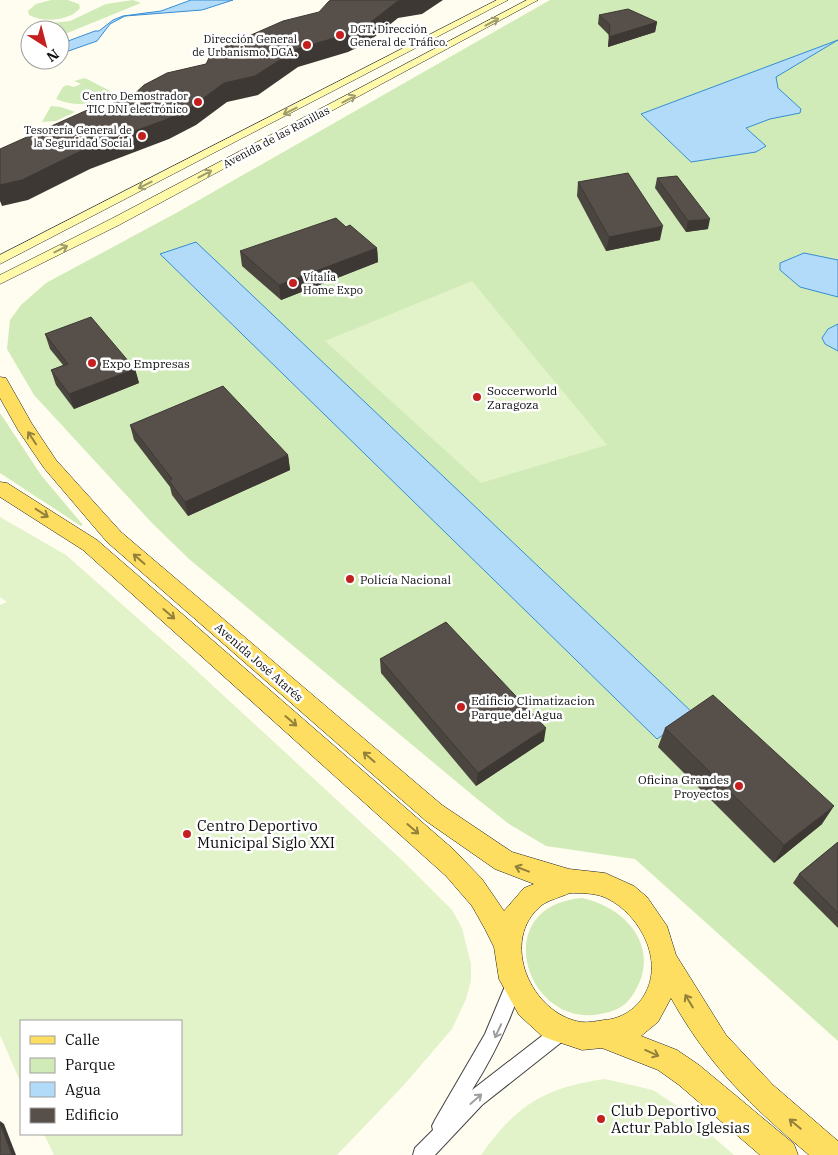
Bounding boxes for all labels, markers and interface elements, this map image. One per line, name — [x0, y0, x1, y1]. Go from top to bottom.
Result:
one-way arrow — [485, 17, 499, 27]
north arrow — [20, 20, 70, 70]
place label: DGT. Dirección General de Tráfico. — [350, 22, 448, 49]
marker: DGT. Dirección General de Tráfico. — [334, 29, 346, 41]
place label: Dirección General de Urbanismo. DGA. — [192, 32, 297, 59]
marker: Dirección General de Urbanismo. DGA. — [301, 39, 313, 51]
text: N — [43, 45, 62, 66]
place label: Centro Demostrador TIC DNI electrónico — [82, 89, 188, 116]
one-way arrow — [341, 94, 356, 103]
marker: Centro Demostrador TIC DNI electrónico — [192, 96, 204, 108]
street label: Avenida de las Ranillas — [220, 103, 332, 171]
one-way arrow — [282, 106, 297, 116]
place label: Tesorería General de la Seguridad Social — [24, 123, 132, 150]
marker: Tesorería General de la Seguridad Social — [136, 130, 148, 142]
one-way arrow — [197, 169, 212, 178]
one-way arrow — [138, 180, 153, 190]
one-way arrow — [53, 244, 68, 253]
place label: Vitalia Home Expo — [303, 270, 363, 297]
marker: Vitalia Home Expo — [287, 277, 299, 289]
place label: Expo Empresas — [102, 356, 190, 371]
marker: Expo Empresas — [86, 357, 98, 369]
place label: Soccerworld Zaragoza — [487, 383, 557, 412]
marker: Soccerworld Zaragoza — [471, 391, 483, 403]
one-way arrow — [27, 431, 37, 445]
one-way arrow — [34, 508, 48, 518]
one-way arrow — [133, 553, 146, 565]
place label: Policía Nacional — [360, 572, 452, 587]
marker: Policía Nacional — [344, 573, 356, 585]
one-way arrow — [162, 608, 175, 620]
street label: Avenida José Atarés — [212, 619, 306, 705]
place label: Edificio Climatizacion Parque del Agua — [471, 693, 595, 722]
marker: Edificio Climatizacion Parque del Agua — [455, 701, 467, 713]
one-way arrow — [284, 715, 297, 727]
one-way arrow — [362, 751, 375, 762]
place label: Oficina Grandes Proyectos — [638, 772, 729, 801]
marker: Oficina Grandes Proyectos — [733, 780, 745, 792]
place label: Centro Deportivo Municipal Siglo XXI — [197, 816, 335, 852]
one-way arrow — [406, 823, 419, 834]
marker: Centro Deportivo Municipal Siglo XXI — [181, 828, 193, 840]
one-way arrow — [515, 864, 531, 873]
one-way arrow — [683, 995, 693, 1009]
legend — [20, 1020, 182, 1135]
one-way arrow — [492, 1023, 502, 1038]
text: Calle — [65, 1030, 100, 1049]
one-way arrow — [644, 1049, 659, 1059]
text: Parque — [65, 1055, 115, 1074]
text: Agua — [65, 1080, 101, 1099]
one-way arrow — [469, 1094, 482, 1105]
place label: Club Deportivo Actur Pablo Iglesias — [611, 1101, 750, 1137]
text: Edificio — [65, 1105, 119, 1124]
marker: Club Deportivo Actur Pablo Iglesias — [595, 1113, 607, 1125]
one-way arrow — [788, 1118, 801, 1129]

